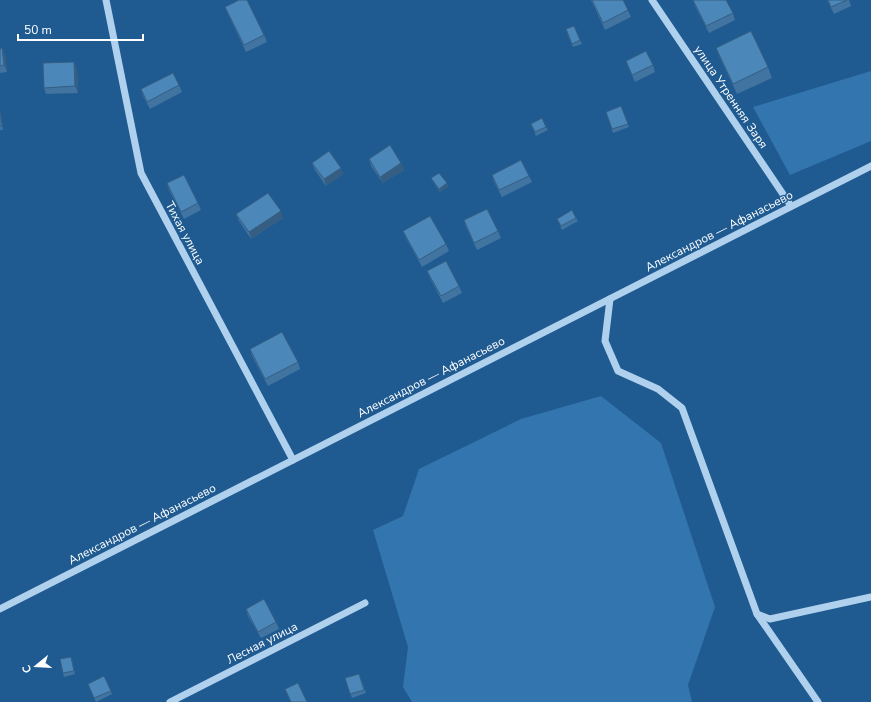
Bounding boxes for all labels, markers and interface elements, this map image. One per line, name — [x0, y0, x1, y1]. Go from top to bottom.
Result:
scale bar — [18, 16, 143, 42]
text: 50 m — [24, 22, 52, 38]
street label: улица Утренняя Заря — [691, 42, 771, 152]
street label: Александров — Афанасьево — [642, 187, 796, 275]
street label: Тихая улица — [162, 199, 208, 267]
street label: Александров — Афанасьево — [354, 333, 508, 421]
street label: Александров — Афанасьево — [65, 480, 219, 568]
street label: Лесная улица — [224, 618, 300, 668]
north arrow — [16, 646, 56, 686]
text: С — [19, 663, 35, 675]

